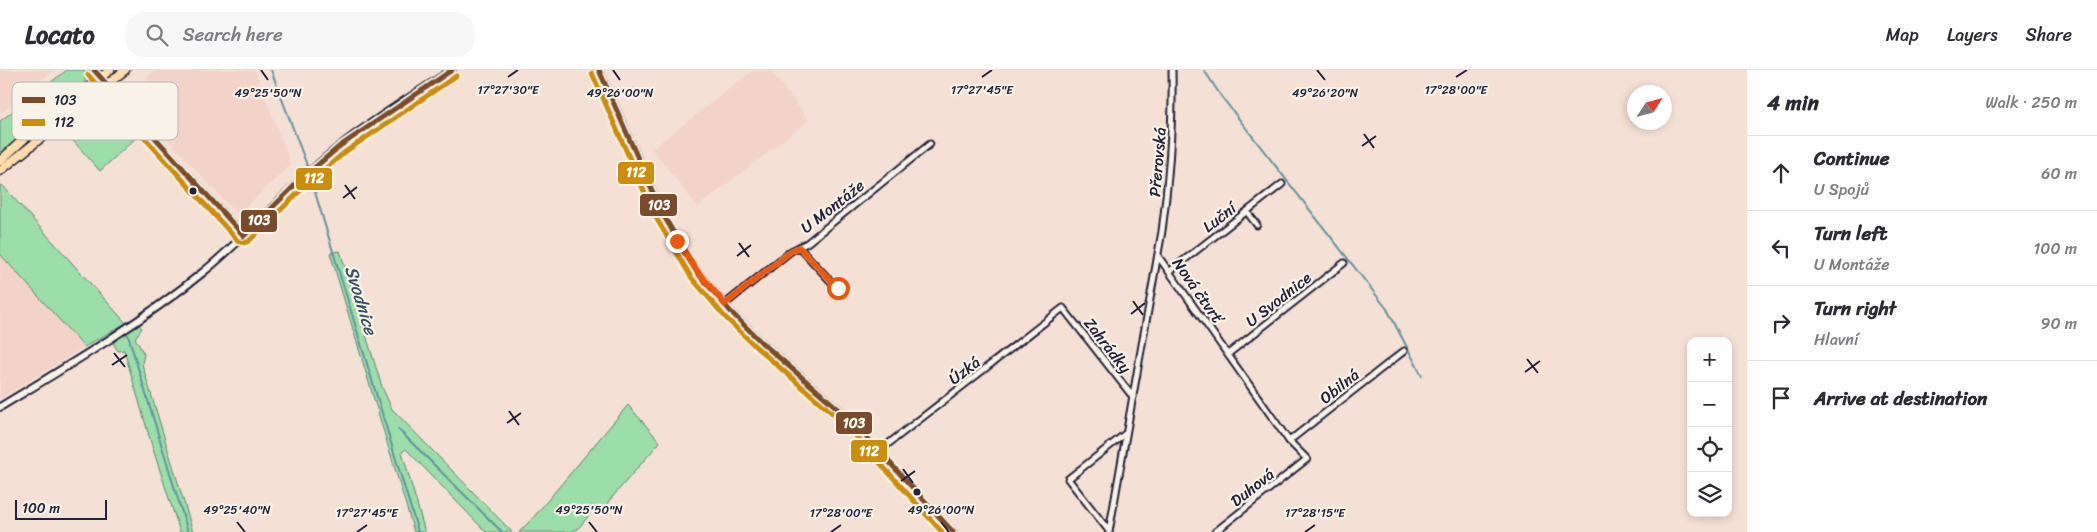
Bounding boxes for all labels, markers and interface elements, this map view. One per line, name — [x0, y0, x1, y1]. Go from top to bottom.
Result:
search box — [125, 12, 475, 57]
text: Locato — [25, 14, 95, 56]
text: Search here — [183, 18, 283, 51]
text: Map — [1886, 19, 1919, 51]
text: Layers — [1947, 19, 1998, 51]
text: Share — [2026, 19, 2072, 51]
icon: search — [143, 21, 171, 49]
text: 17°27'30"E — [477, 79, 540, 101]
text: 17°27'45"E — [951, 79, 1014, 101]
text: 17°28'00"E — [1425, 79, 1489, 101]
legend — [12, 82, 178, 140]
text: 49°25'50"N — [235, 82, 302, 104]
text: 49°26'00"N — [587, 82, 654, 104]
text: 49°26'20"N — [1292, 82, 1359, 104]
text: 4 min — [1767, 84, 1819, 122]
north arrow — [1627, 85, 1672, 130]
text: 103 — [54, 88, 77, 113]
text: Walk · 250 m — [1985, 88, 2077, 117]
text: 112 — [54, 110, 74, 135]
street label: Přerovská — [1140, 126, 1175, 198]
text: Continue — [1814, 142, 1890, 175]
icon: ahead — [1767, 159, 1795, 187]
text: 60 m — [2041, 159, 2077, 188]
text: 112 — [626, 160, 647, 185]
line badge: 112 — [617, 161, 655, 185]
text: 112 — [304, 166, 325, 191]
line badge: 112 — [295, 167, 333, 191]
street label: U Montáže — [794, 172, 871, 241]
text: U Spojů — [1814, 175, 1869, 204]
unlabelled marker — [188, 186, 198, 196]
line badge: 103 — [639, 193, 678, 217]
text: 103 — [648, 193, 671, 218]
street label: Luční — [1196, 193, 1245, 240]
text: 103 — [248, 208, 271, 233]
line badge: 103 — [240, 209, 278, 233]
text: Turn left — [1814, 217, 1887, 250]
route end — [666, 230, 689, 253]
icon: left — [1767, 234, 1795, 262]
text: 100 m — [2033, 234, 2077, 263]
text: U Montáže — [1814, 250, 1889, 279]
street label: Nová čtvrť — [1164, 251, 1233, 332]
water label: Svodnice — [335, 262, 387, 341]
street label: U Svodnice — [1239, 264, 1318, 335]
route start — [827, 277, 850, 300]
text: Turn right — [1814, 292, 1896, 325]
icon: right — [1767, 309, 1795, 337]
text: 90 m — [2041, 309, 2077, 338]
street label: Zahrádky — [1076, 311, 1139, 380]
text: Hlavní — [1814, 325, 1858, 354]
map controls — [1687, 337, 1732, 517]
button: + — [1687, 337, 1732, 382]
street label: Úzká — [942, 348, 987, 392]
street label: Obilná — [1313, 361, 1366, 412]
button: − — [1687, 382, 1732, 427]
text: Arrive at destination — [1814, 382, 1987, 415]
icon: arrive — [1767, 384, 1795, 412]
line badge: 103 — [835, 411, 873, 435]
text: 103 — [843, 411, 866, 436]
button: locate — [1687, 427, 1732, 472]
line badge: 112 — [850, 439, 888, 463]
text: 112 — [859, 439, 880, 464]
street label: Duhová — [1224, 461, 1281, 514]
button: layers — [1687, 472, 1732, 517]
unlabelled marker — [912, 487, 922, 497]
text: 100 m — [22, 496, 60, 521]
scale bar — [15, 497, 108, 520]
text: 49°25'40"N — [203, 499, 271, 521]
text: 49°25'50"N — [556, 499, 623, 521]
text: 49°26'00"N — [908, 499, 975, 521]
text: 17°27'45"E — [336, 502, 399, 524]
text: 17°28'00"E — [810, 502, 874, 524]
text: 17°28'15"E — [1285, 502, 1346, 524]

